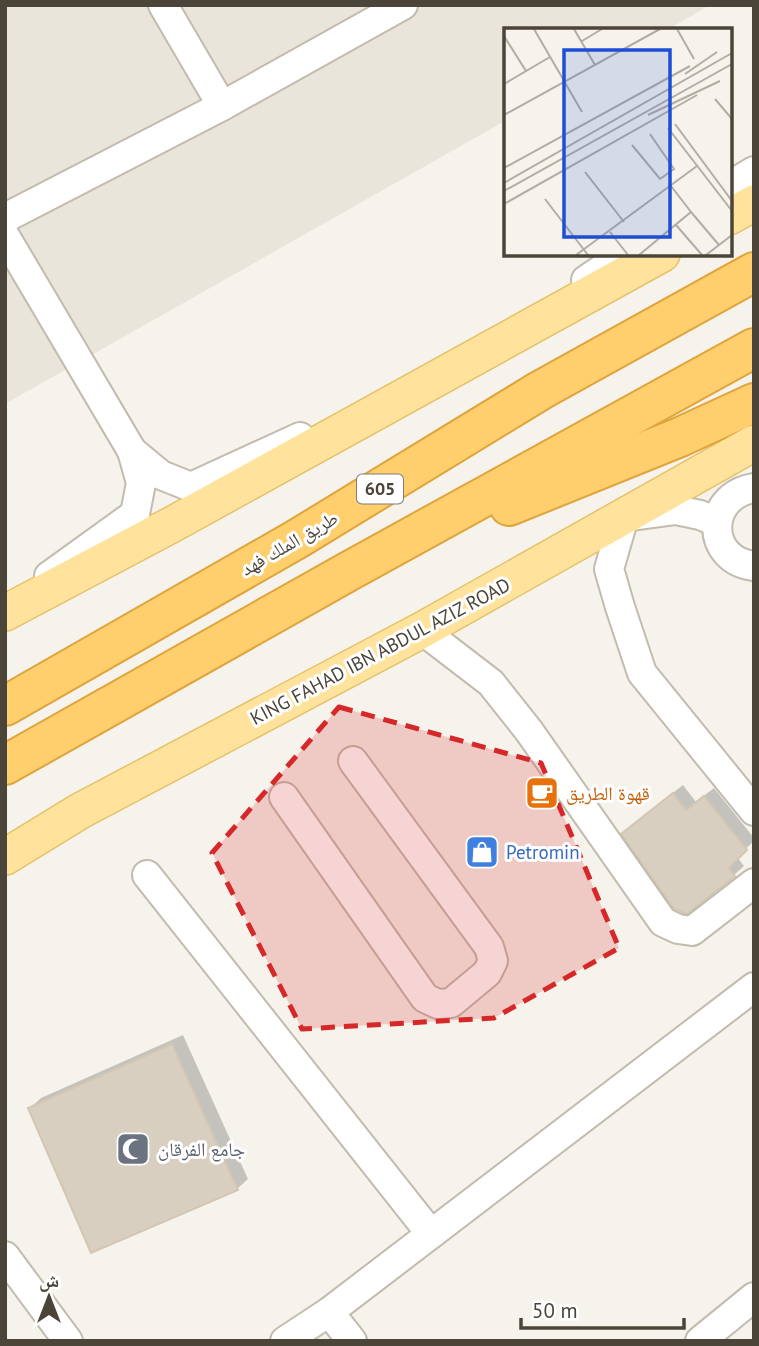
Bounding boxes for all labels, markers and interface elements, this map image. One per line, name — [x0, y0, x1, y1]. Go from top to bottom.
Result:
inset map — [504, 28, 731, 256]
road number: 605 — [357, 475, 403, 504]
street label: طريق الملك فهد — [236, 506, 342, 580]
street label: KING FAHAD IBN ABDUL AZIZ ROAD — [246, 572, 514, 730]
cafe icon: قهوة الطريق — [523, 774, 561, 812]
place label: قهوة الطريق — [566, 781, 650, 805]
shop icon: Petromin — [463, 833, 501, 871]
place label: Petromin — [506, 840, 580, 864]
mosque icon: جامع الفرقان — [114, 1130, 152, 1168]
place label: جامع الفرقان — [158, 1137, 245, 1162]
north arrow — [14, 1262, 84, 1332]
text: ش — [39, 1268, 59, 1292]
scale bar — [521, 1286, 684, 1330]
text: 50 m — [532, 1297, 578, 1324]

